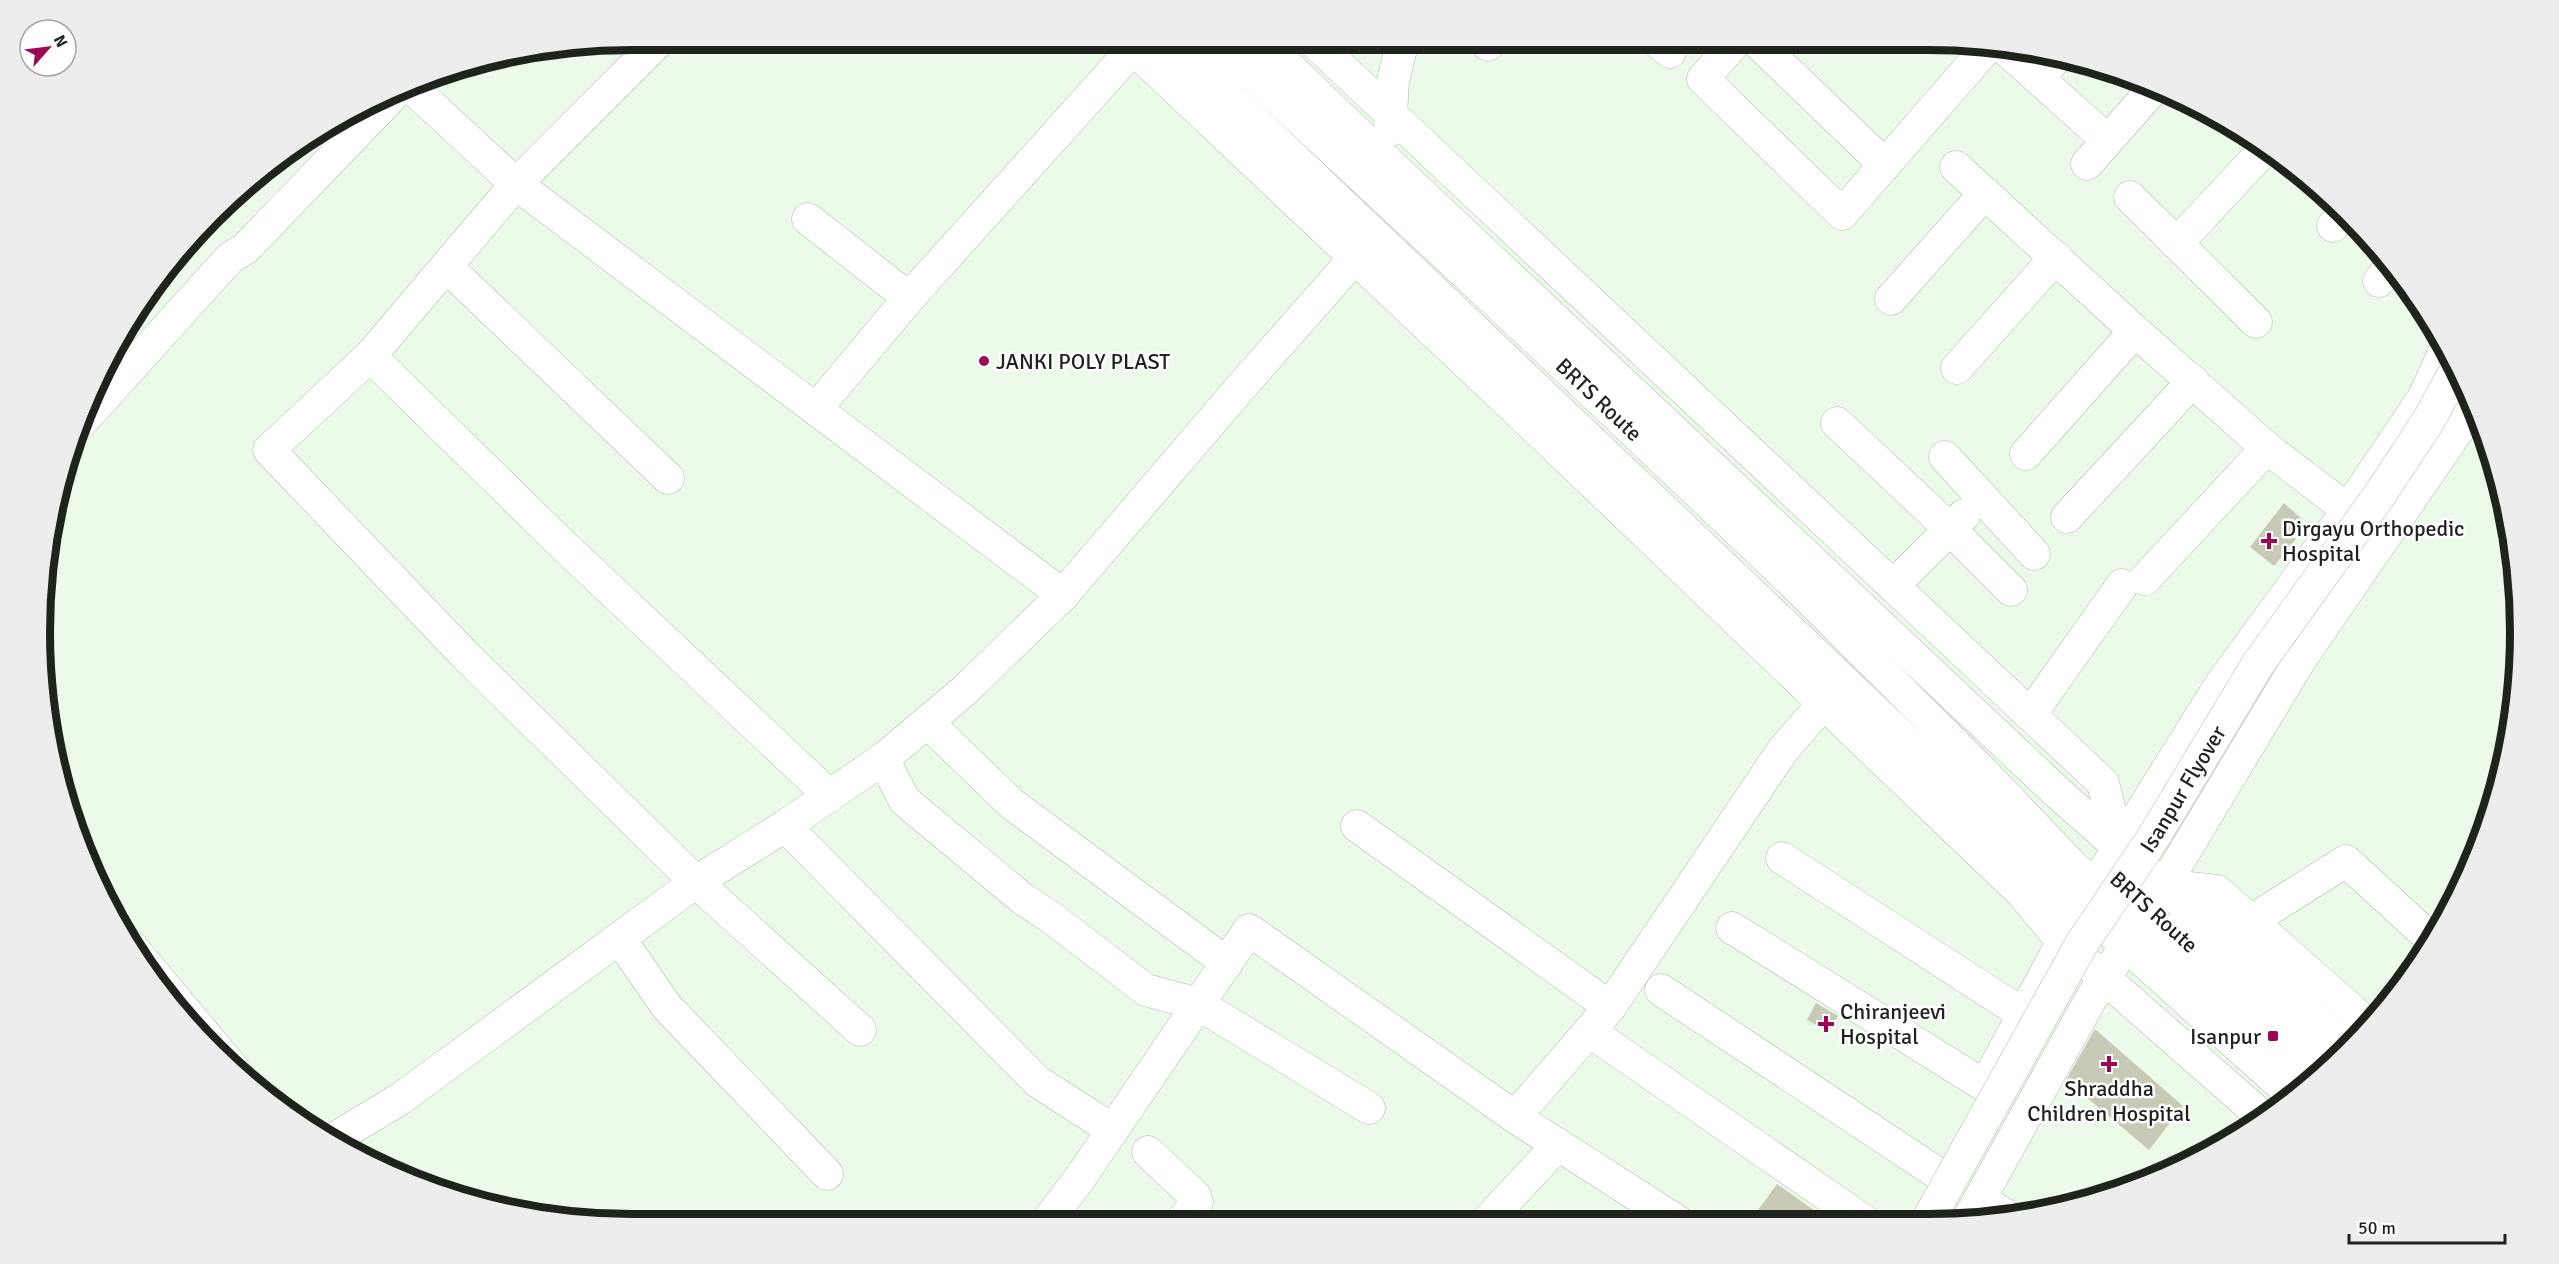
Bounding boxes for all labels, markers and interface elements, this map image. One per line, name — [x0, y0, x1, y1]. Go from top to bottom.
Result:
north arrow — [18, 18, 78, 78]
text: N — [49, 32, 72, 51]
place label: JANKI POLY PLAST — [996, 348, 1170, 375]
street label: BRTS Route — [1550, 352, 1648, 447]
marker: JANKI POLY PLAST — [977, 354, 991, 368]
place label: Dirgayu Orthopedic Hospital — [2282, 515, 2465, 567]
marker: Dirgayu Orthopedic Hospital — [2260, 532, 2278, 550]
street label: Isanpur Flyover — [2134, 720, 2231, 858]
street label: BRTS Route — [2104, 865, 2204, 959]
place label: Chiranjeevi Hospital — [1840, 998, 1946, 1050]
marker: Chiranjeevi Hospital — [1817, 1015, 1835, 1033]
place label: Isanpur — [2190, 1023, 2261, 1050]
marker: Isanpur — [2266, 1029, 2280, 1043]
marker: Shraddha Children Hospital — [2100, 1055, 2118, 1073]
place label: Shraddha Children Hospital — [2027, 1075, 2191, 1127]
scale bar — [2349, 1207, 2505, 1245]
text: 50 m — [2358, 1217, 2396, 1239]

